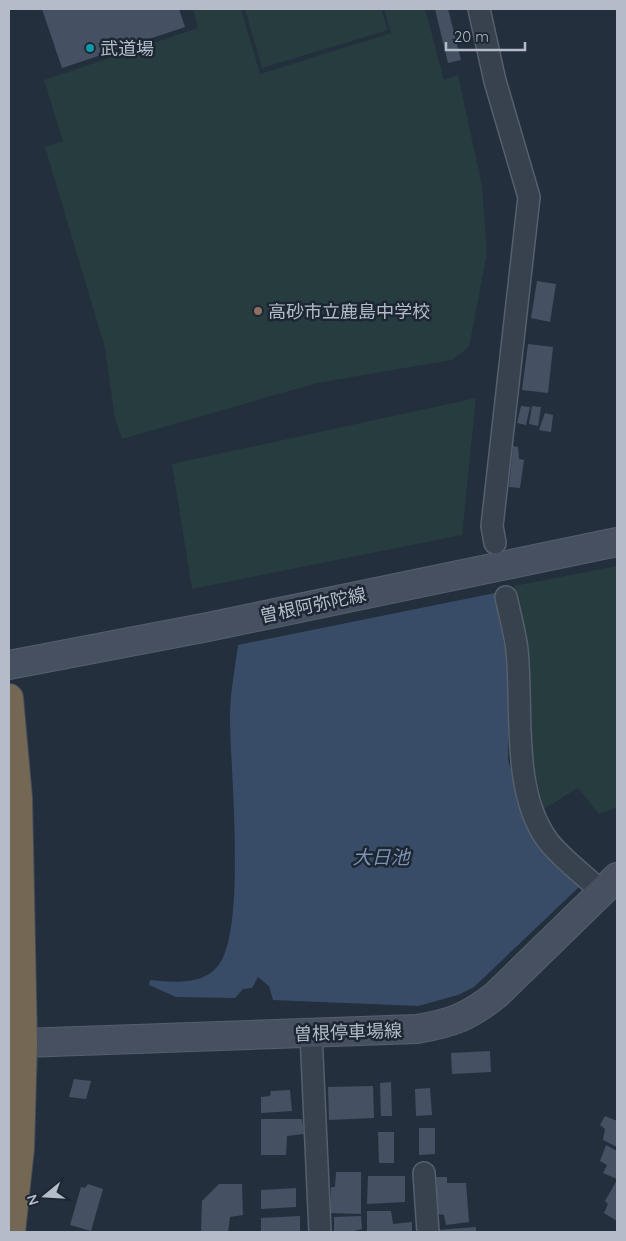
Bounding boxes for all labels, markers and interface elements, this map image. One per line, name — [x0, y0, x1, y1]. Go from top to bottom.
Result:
scale bar — [446, 20, 525, 52]
text: 20 m — [454, 27, 489, 46]
place label: 武道場 — [100, 37, 154, 60]
marker: 武道場 — [84, 42, 96, 54]
place label: 高砂市立鹿島中学校 — [268, 300, 430, 323]
marker: 高砂市立鹿島中学校 — [252, 305, 264, 317]
street label: 曽根阿弥陀線 — [258, 583, 368, 627]
water label: 大日池 — [352, 845, 411, 869]
street label: 曽根停車場線 — [294, 1019, 402, 1045]
north arrow — [20, 1171, 70, 1221]
text: N — [22, 1192, 43, 1208]

